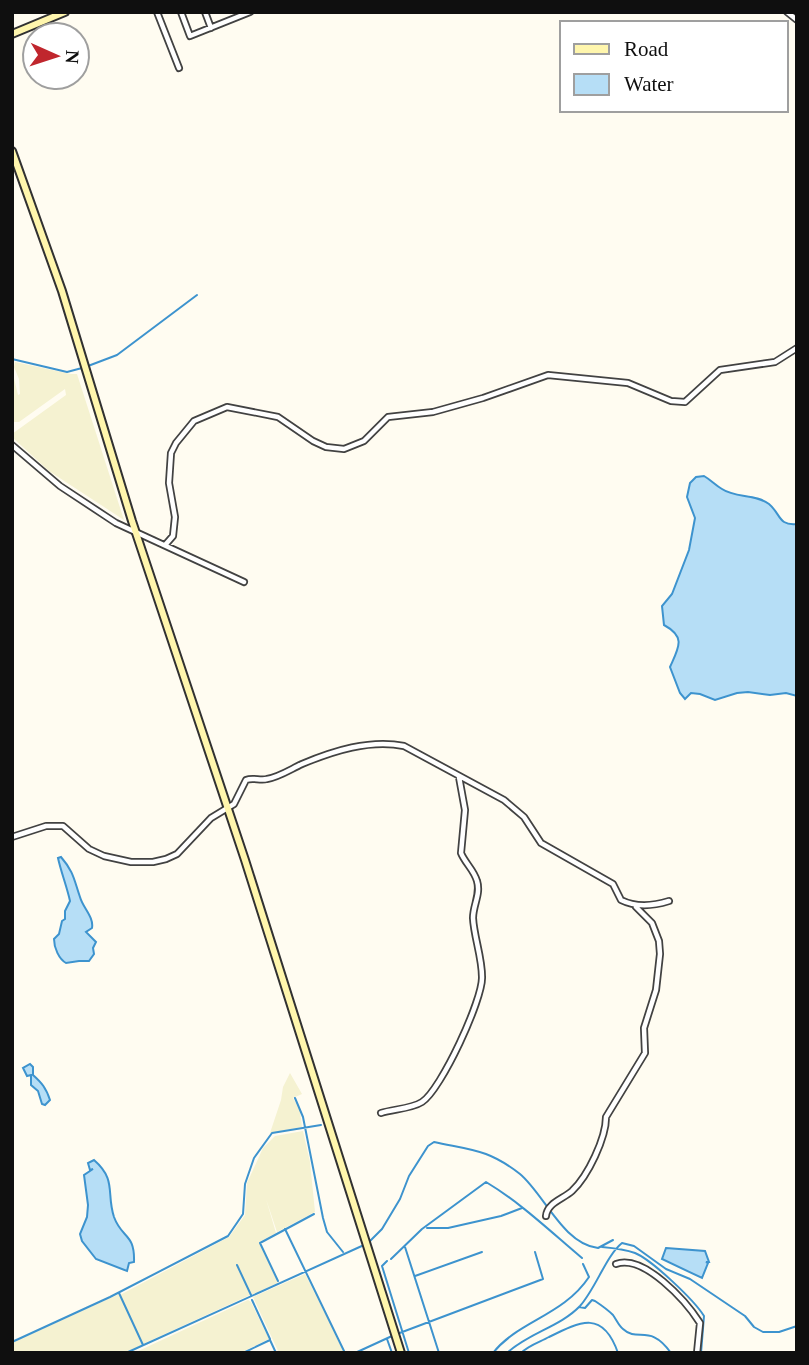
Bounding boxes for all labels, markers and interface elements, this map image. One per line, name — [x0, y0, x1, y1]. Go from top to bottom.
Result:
north arrow — [21, 21, 91, 91]
legend — [560, 21, 788, 112]
text: Road — [624, 37, 669, 61]
text: N — [62, 49, 83, 65]
text: Water — [624, 72, 674, 96]

